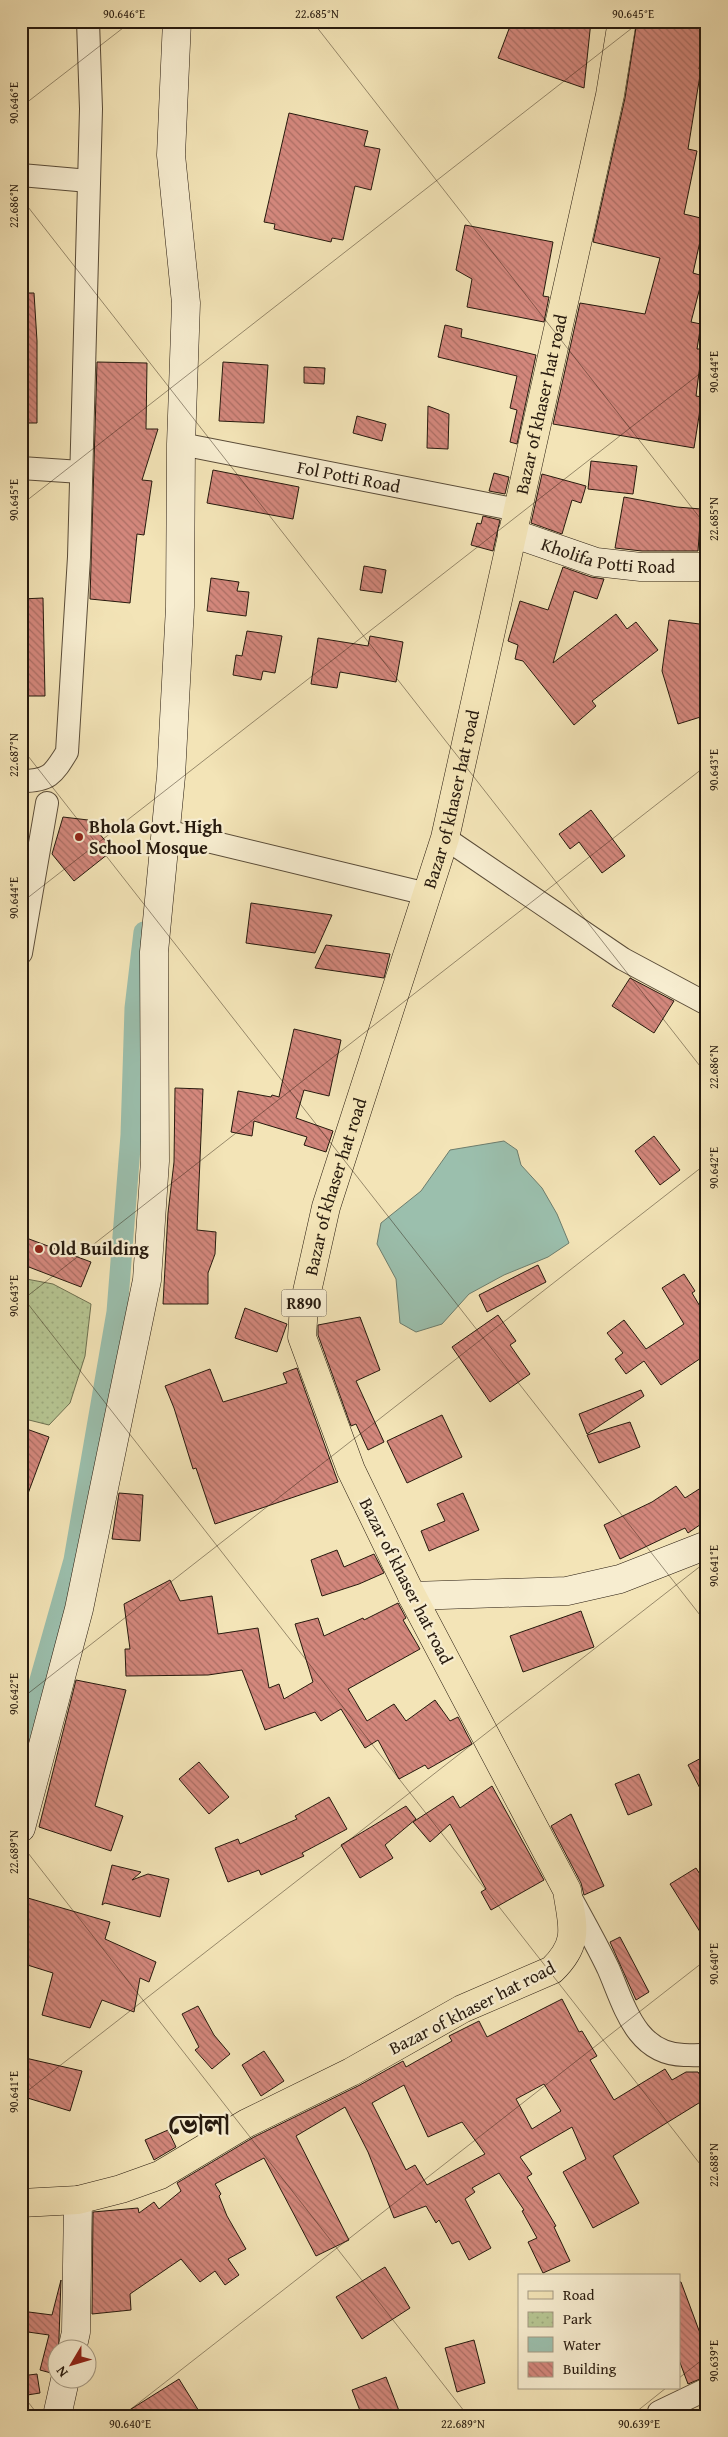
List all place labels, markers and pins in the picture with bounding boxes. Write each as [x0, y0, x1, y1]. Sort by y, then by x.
place label: Bhola Govt. High School Mosque [89, 813, 223, 861]
marker: Bhola Govt. High School Mosque [73, 831, 85, 843]
place label: Old Building [49, 1235, 149, 1262]
marker: Old Building [33, 1243, 45, 1255]

